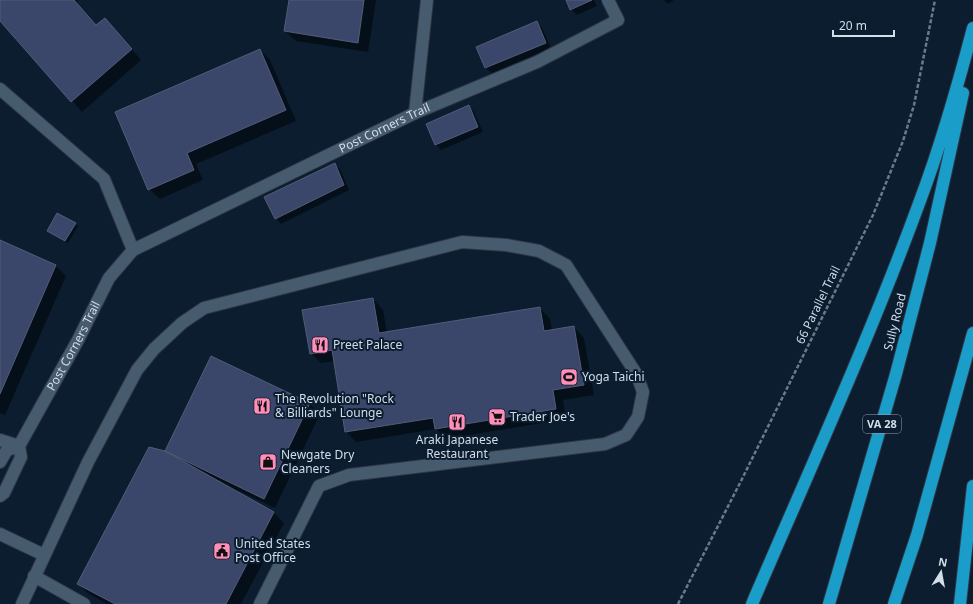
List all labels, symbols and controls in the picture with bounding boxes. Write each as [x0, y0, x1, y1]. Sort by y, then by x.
scale bar [833, 12, 894, 38]
text: 20 m [839, 17, 867, 34]
street label: Post Corners Trail [336, 99, 433, 157]
street label: 66 Parallel Trail [791, 263, 844, 347]
street label: Sully Road [879, 292, 910, 352]
street label: Post Corners Trail [42, 298, 104, 394]
restaurant icon: Preet Palace [310, 335, 330, 355]
place label: Preet Palace [333, 336, 403, 353]
sports icon: Yoga Taichi [559, 367, 579, 387]
place label: Yoga Taichi [582, 368, 645, 385]
place label: The Revolution "Rock & Billiards" Lounge [275, 390, 394, 421]
restaurant icon: The Revolution "Rock & Billiards" Lounge [252, 396, 272, 416]
supermarket icon: Trader Joe's [487, 407, 507, 427]
place label: Trader Joe's [510, 408, 575, 425]
restaurant icon: Araki Japanese Restaurant [447, 412, 467, 432]
road number: VA 28 [863, 415, 901, 433]
place label: Araki Japanese Restaurant [416, 431, 499, 462]
place label: Newgate Dry Cleaners [281, 446, 355, 477]
shop icon: Newgate Dry Cleaners [258, 452, 278, 472]
place label: United States Post Office [235, 535, 311, 566]
public building icon: United States Post Office [212, 541, 232, 561]
north arrow [921, 552, 961, 592]
text: N [937, 553, 949, 570]

